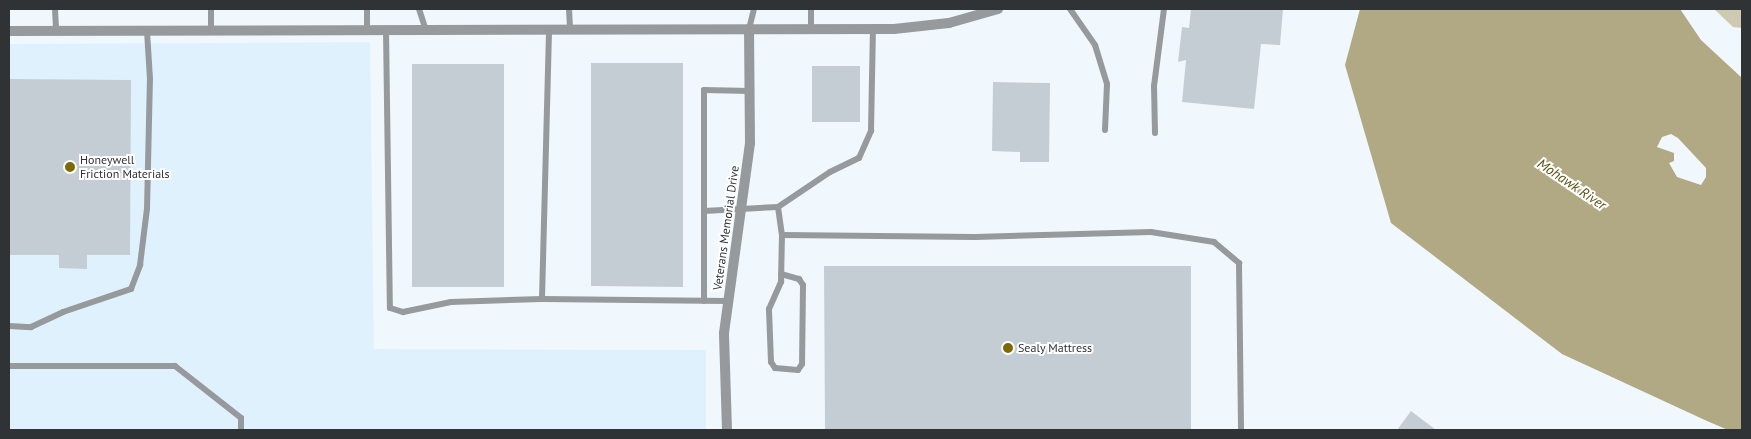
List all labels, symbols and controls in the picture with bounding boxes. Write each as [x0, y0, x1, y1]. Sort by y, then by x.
place label: Honeywell Friction Materials [80, 153, 170, 181]
water label: Mohawk River [1534, 155, 1610, 213]
marker: Honeywell Friction Materials [64, 161, 76, 173]
street label: Veterans Memorial Drive [710, 165, 742, 291]
place label: Sealy Mattress [1018, 341, 1093, 355]
marker: Sealy Mattress [1002, 342, 1014, 354]

